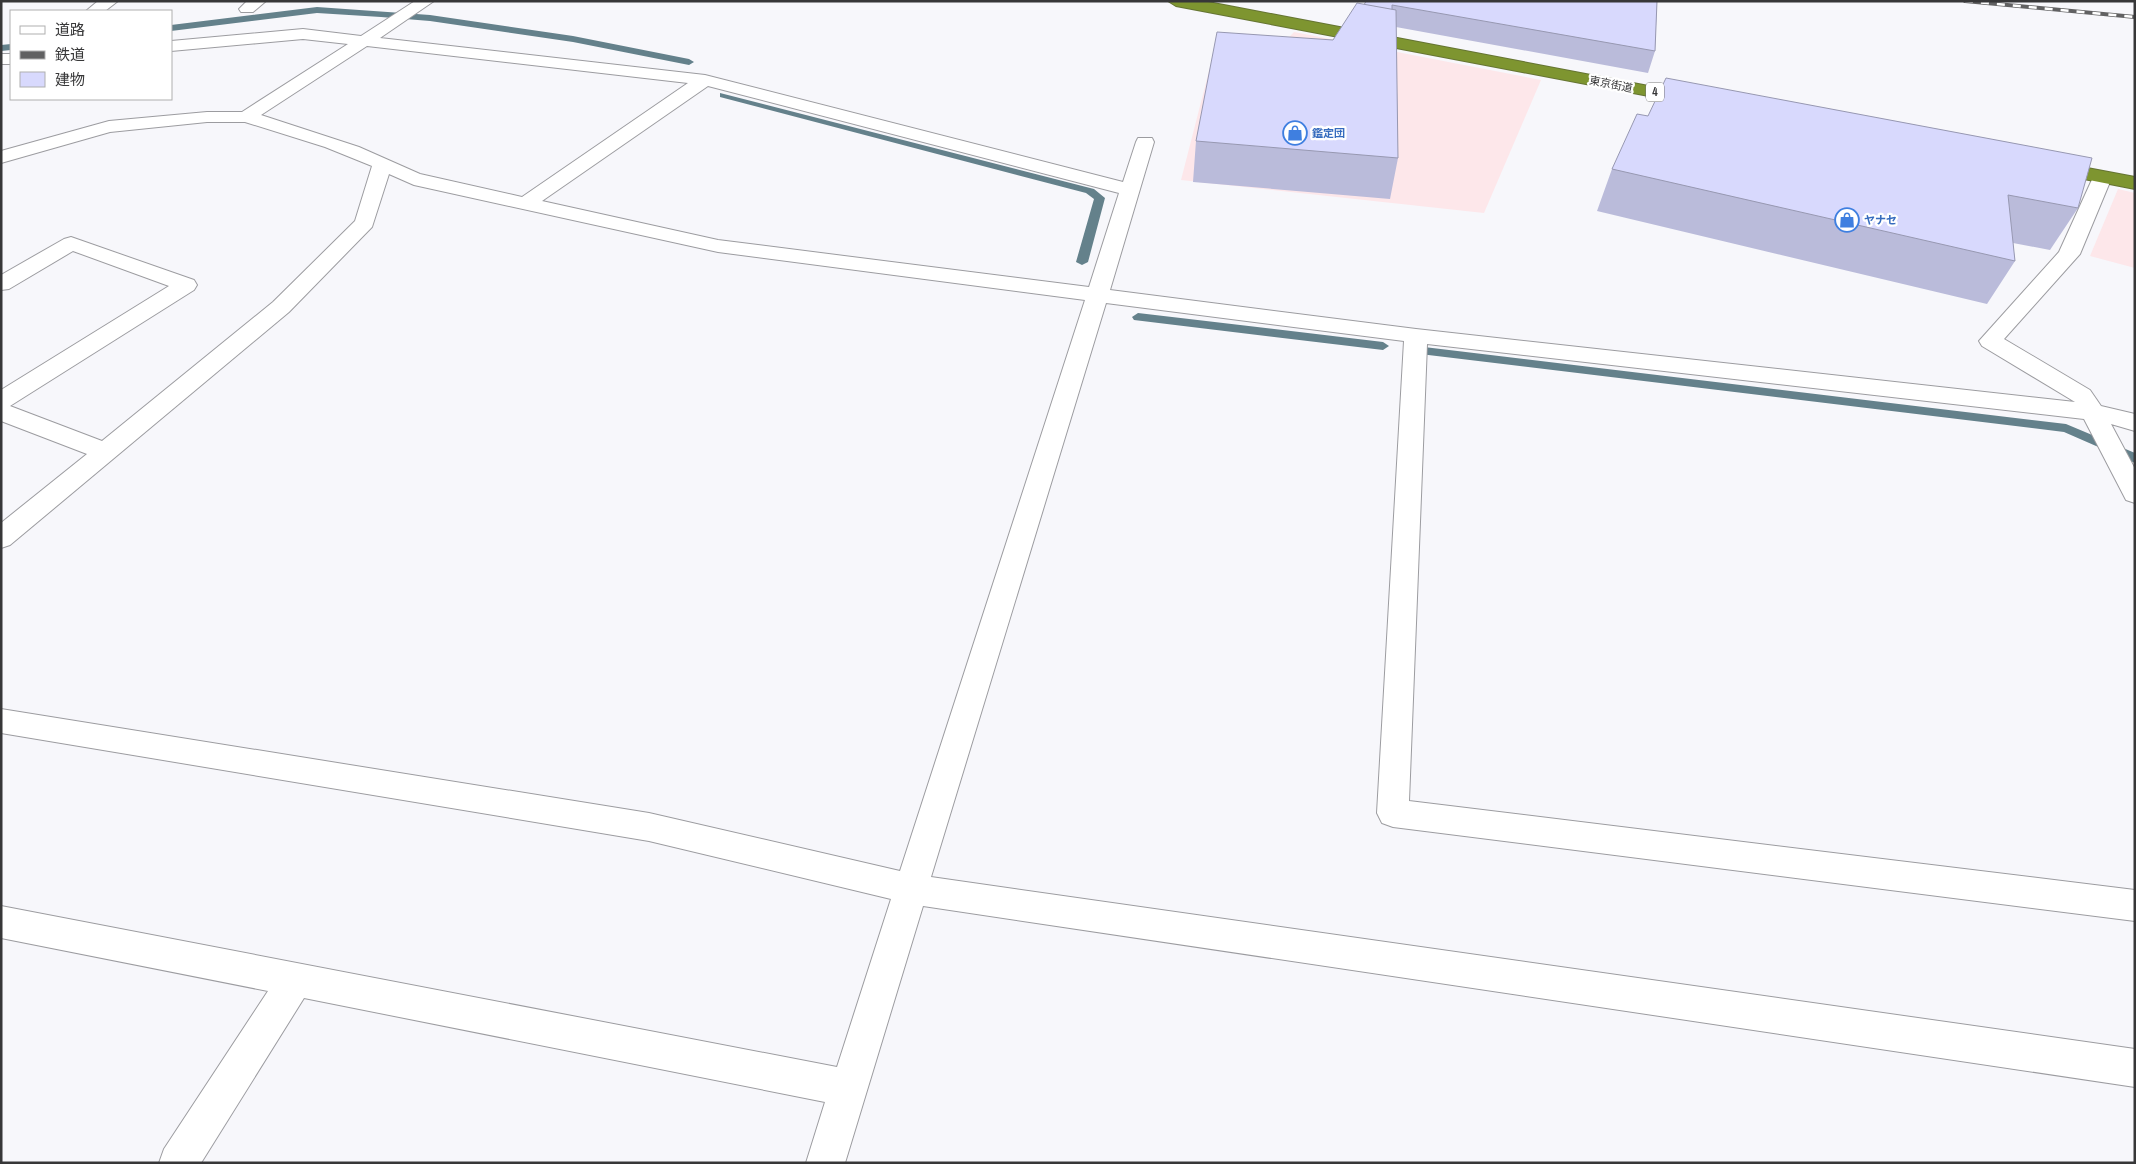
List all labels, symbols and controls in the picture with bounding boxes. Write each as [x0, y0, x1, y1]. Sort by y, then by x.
legend [10, 10, 172, 100]
text: 道路 [55, 19, 85, 40]
text: 鉄道 [55, 44, 85, 65]
text: 建物 [55, 69, 85, 90]
street label: 東京街道 [1588, 73, 1634, 95]
road number: 4 [1646, 82, 1664, 101]
shop icon: 鑑定団 [1282, 120, 1308, 146]
place label: 鑑定団 [1312, 126, 1345, 140]
shop icon: ヤナセ [1834, 207, 1860, 233]
place label: ヤナセ [1864, 213, 1897, 227]

